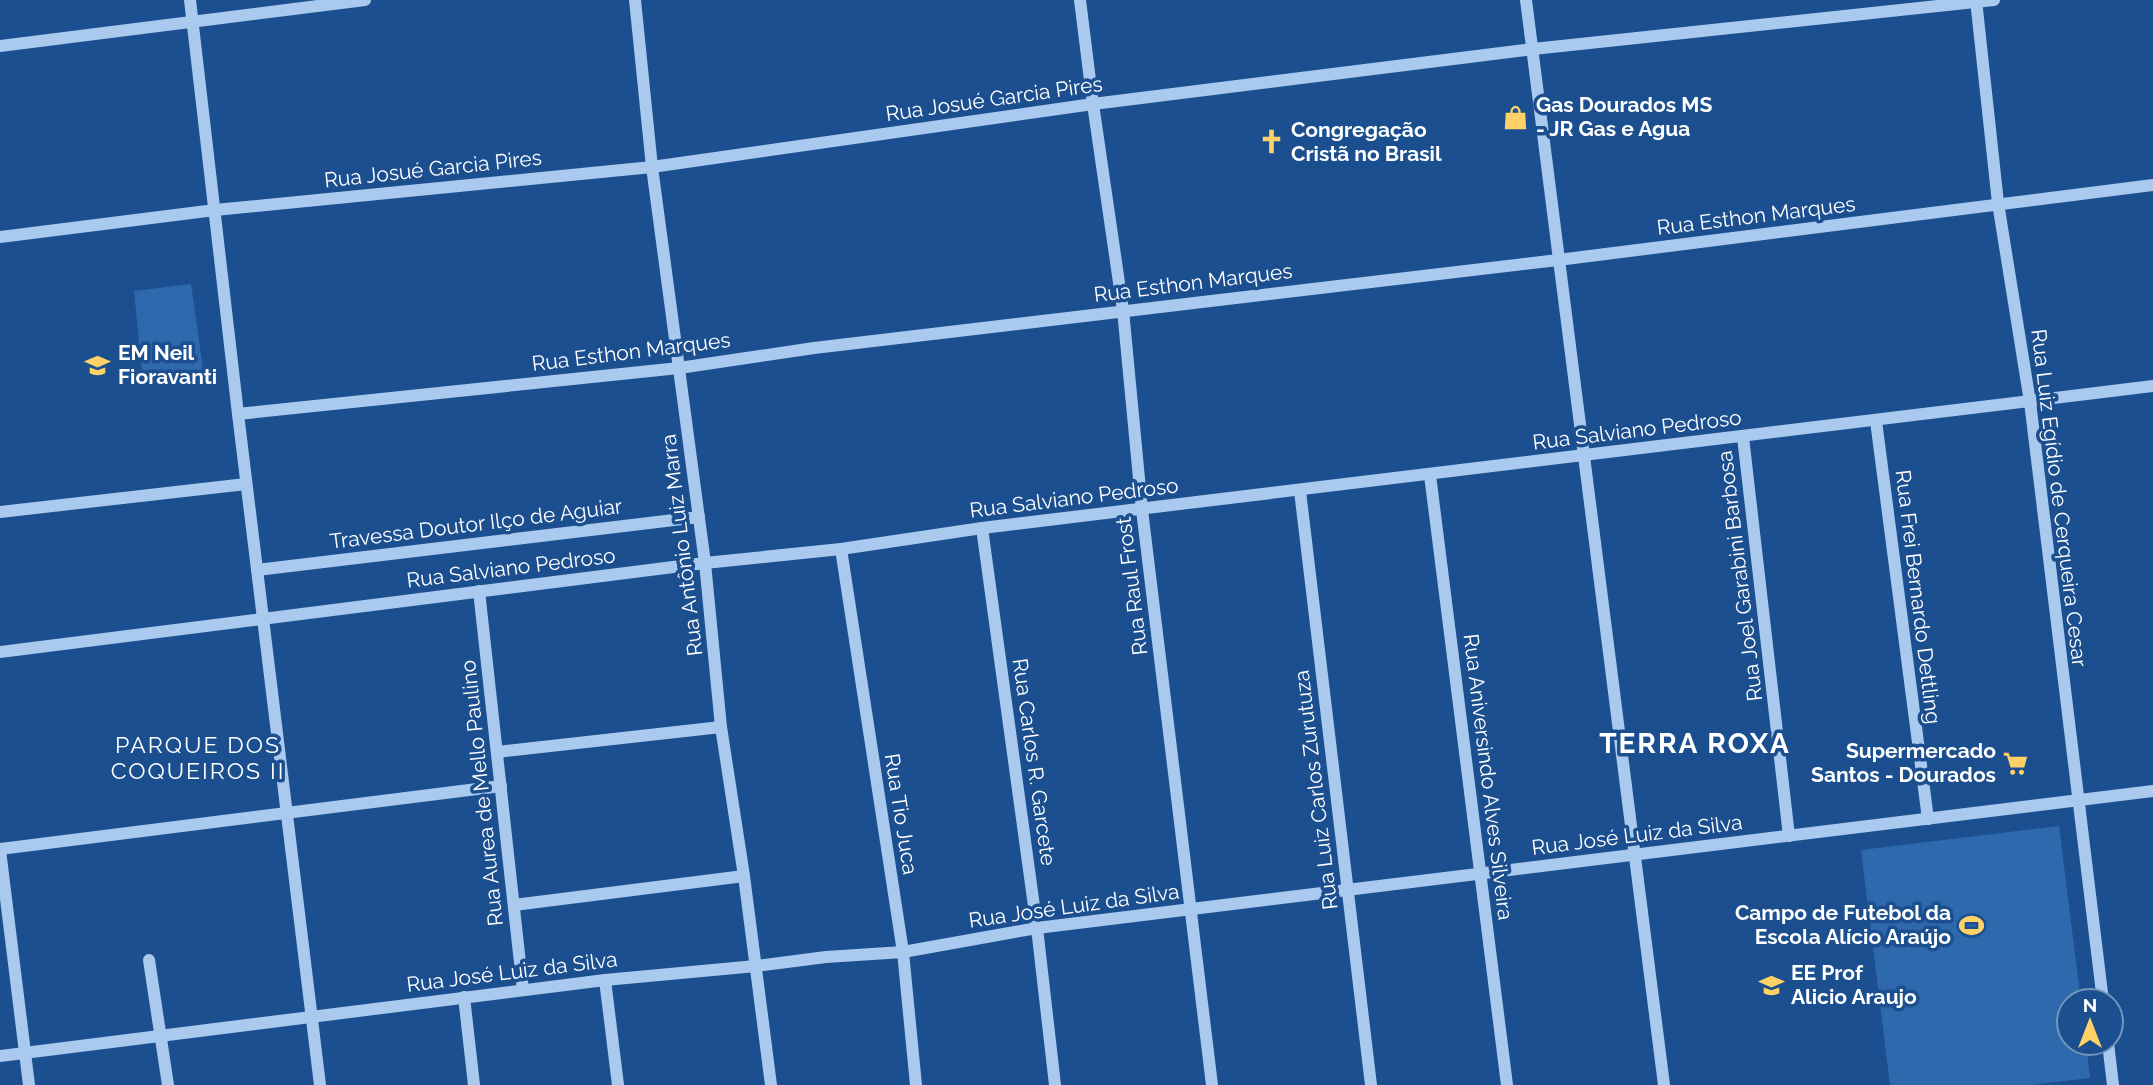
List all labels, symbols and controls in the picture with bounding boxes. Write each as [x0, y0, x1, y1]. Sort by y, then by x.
street label: Rua Josué Garcia Pires [884, 71, 1104, 126]
place label: Gas Dourados MS - JR Gas e Agua [1536, 92, 1712, 141]
shop icon: Gas Dourados MS - JR Gas e Agua [1502, 103, 1530, 131]
place label: Congregação Cristã no Brasil [1291, 117, 1442, 166]
church icon: Congregação Cristã no Brasil [1257, 128, 1285, 156]
street label: Rua Josué Garcia Pires [323, 145, 543, 192]
street label: Rua Esthon Marques [1655, 191, 1857, 240]
street label: Rua Esthon Marques [1092, 258, 1294, 307]
street label: Rua Esthon Marques [530, 327, 732, 376]
street label: Rua Luiz Egídio de Cerqueira Cesar [2026, 328, 2093, 669]
place label: EM Neil Fioravanti [118, 340, 217, 389]
school or university icon: EM Neil Fioravanti [84, 351, 112, 379]
street label: Rua Salviano Pedroso [1531, 404, 1743, 455]
street label: Rua Antônio Luiz Marra [655, 433, 708, 657]
street label: Rua Joel Garabini Barbosa [1712, 449, 1767, 703]
street label: Rua Frei Bernardo Dettling [1890, 468, 1946, 725]
street label: Rua Salviano Pedroso [968, 472, 1180, 523]
street label: Travessa Doutor Ilço de Aguiar [328, 493, 624, 554]
street label: Rua Raul Frost [1111, 516, 1152, 657]
street label: Rua Salviano Pedroso [405, 542, 617, 593]
street label: Rua Aniversindo Alves Silveira [1459, 632, 1518, 922]
street label: Rua Carlos R. Garcete [1008, 657, 1061, 867]
street label: Rua Aurea de Mello Paulino [455, 659, 508, 927]
street label: Rua Luiz Carlos Zurutuza [1288, 669, 1343, 911]
district label: TERRA ROXA [1599, 727, 1791, 760]
district label: PARQUE DOS COQUEIROS II [111, 731, 285, 784]
place label: Supermercado Santos - Dourados [1811, 738, 1996, 787]
supermarket icon: Supermercado Santos - Dourados [2002, 749, 2030, 777]
street label: Rua Tio Juca [880, 752, 923, 876]
street label: Rua José Luiz da Silva [1530, 809, 1744, 860]
street label: Rua José Luiz da Silva [967, 878, 1181, 933]
place label: Campo de Futebol da Escola Alício Araújo [1735, 900, 1951, 949]
sports icon: Campo de Futebol da Escola Alício Araújo [1957, 911, 1985, 939]
street label: Rua José Luiz da Silva [405, 946, 619, 997]
place label: EE Prof Alicio Araujo [1791, 960, 1917, 1009]
school or university icon: EE Prof Alicio Araujo [1757, 971, 1785, 999]
north arrow [2055, 987, 2125, 1057]
text: N [2083, 994, 2097, 1016]

